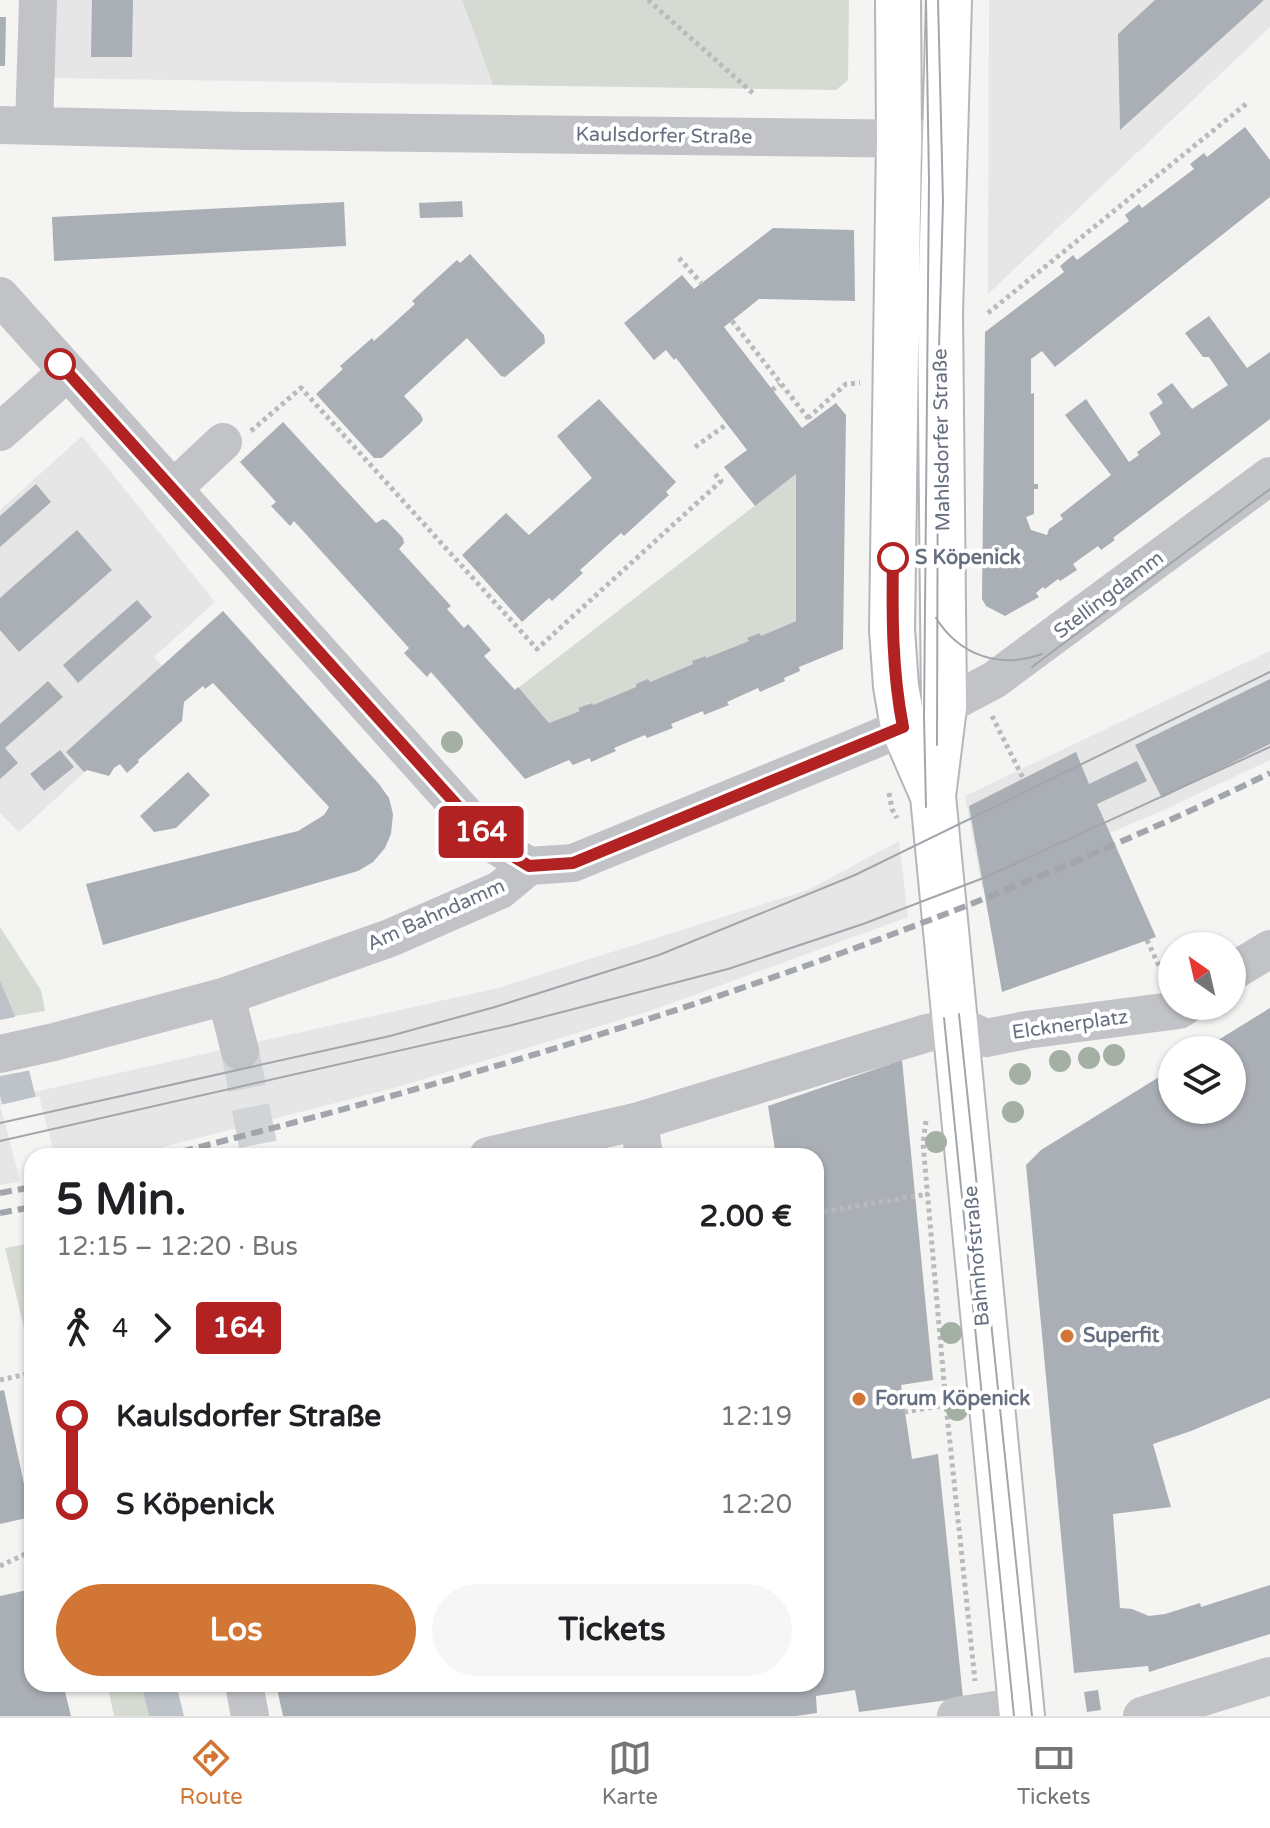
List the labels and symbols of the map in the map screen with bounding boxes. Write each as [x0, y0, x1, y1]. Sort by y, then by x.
street label: Kaulsdorfer Straße [575, 122, 753, 150]
street label: Mahlsdorfer Straße [928, 348, 956, 532]
unlabelled marker [45, 349, 75, 379]
marker: S Köpenick [878, 543, 908, 573]
place label: S Köpenick [915, 546, 1021, 570]
street label: Stellingdamm [1049, 546, 1169, 644]
line badge: 164 [435, 806, 527, 858]
street label: Am Bahndamm [363, 874, 509, 956]
north arrow [1158, 932, 1246, 1020]
street label: Elcknerplatz [1011, 1005, 1129, 1045]
street label: Bahnhofstraße [959, 1185, 995, 1327]
place label: Superfit [1083, 1324, 1160, 1348]
marker: Superfit [1058, 1327, 1076, 1345]
place label: Forum Köpenick [875, 1387, 1030, 1411]
marker: Forum Köpenick [850, 1390, 868, 1408]

